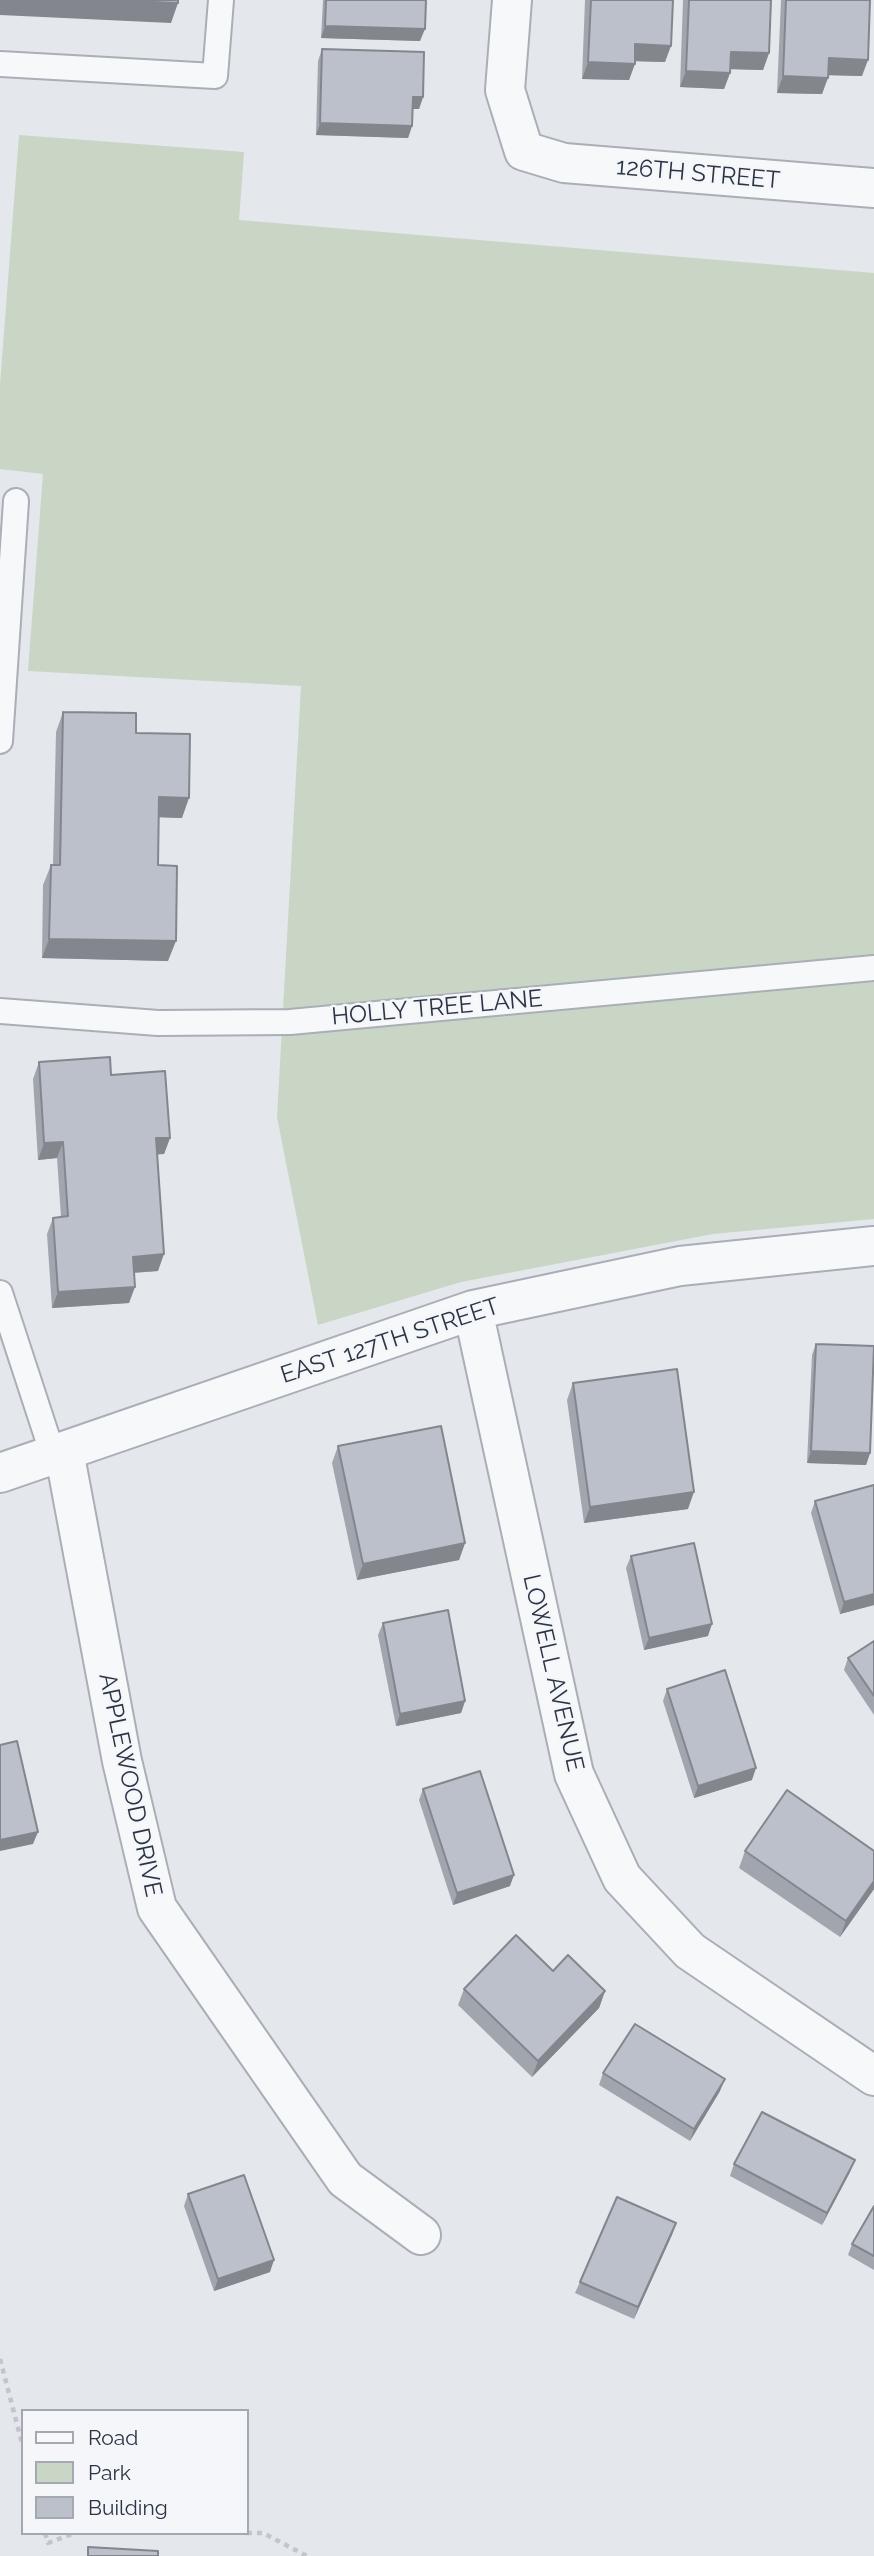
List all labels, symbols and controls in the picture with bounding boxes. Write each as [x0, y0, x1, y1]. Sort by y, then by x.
street label: 126TH STREET [615, 152, 781, 196]
street label: HOLLY TREE LANE [330, 984, 544, 1032]
street label: EAST 127TH STREET [277, 1292, 503, 1390]
street label: LOWELL AVENUE [516, 1572, 590, 1774]
street label: APPLEWOOD DRIVE [92, 1670, 168, 1900]
legend [21, 2409, 248, 2535]
text: Road [88, 2425, 138, 2450]
text: Park [88, 2460, 131, 2485]
text: Building [88, 2495, 168, 2520]

